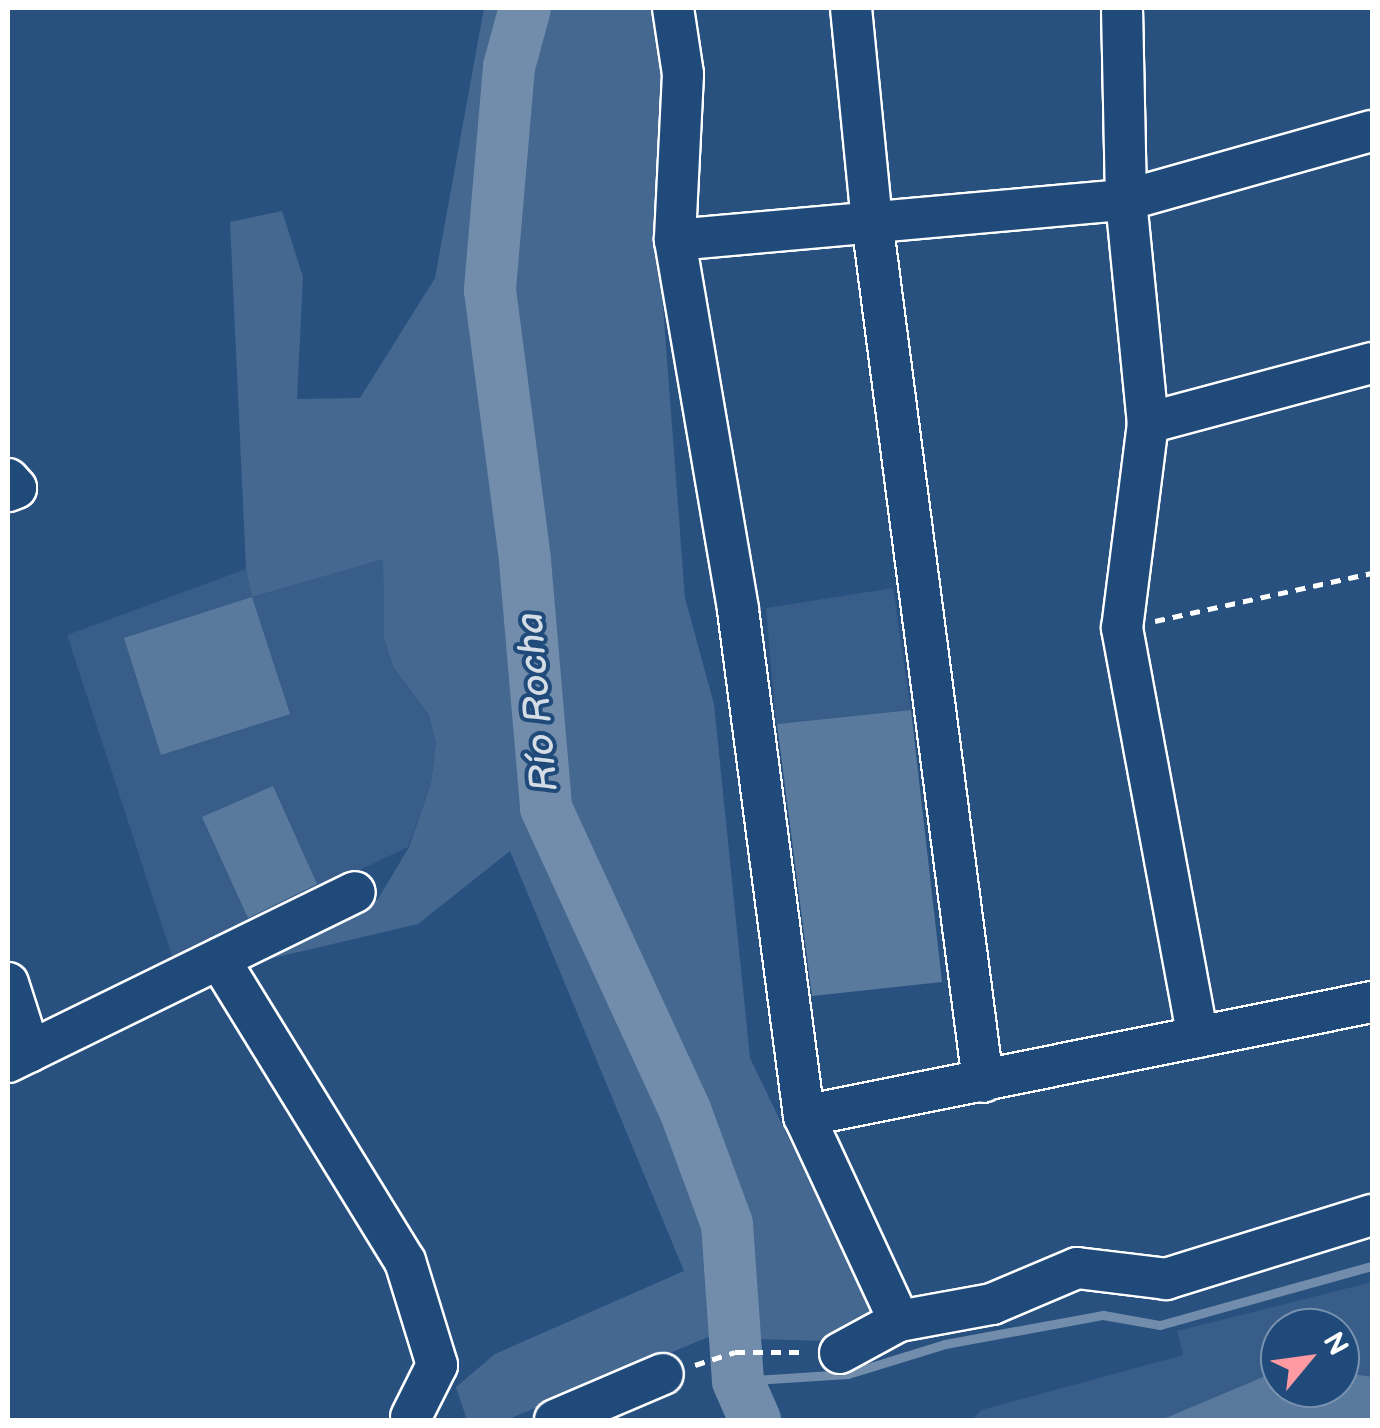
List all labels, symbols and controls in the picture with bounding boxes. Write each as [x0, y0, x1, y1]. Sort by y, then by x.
water label: Río Rocha [507, 610, 569, 794]
north arrow [1260, 1308, 1360, 1408]
text: N [1315, 1327, 1354, 1361]

